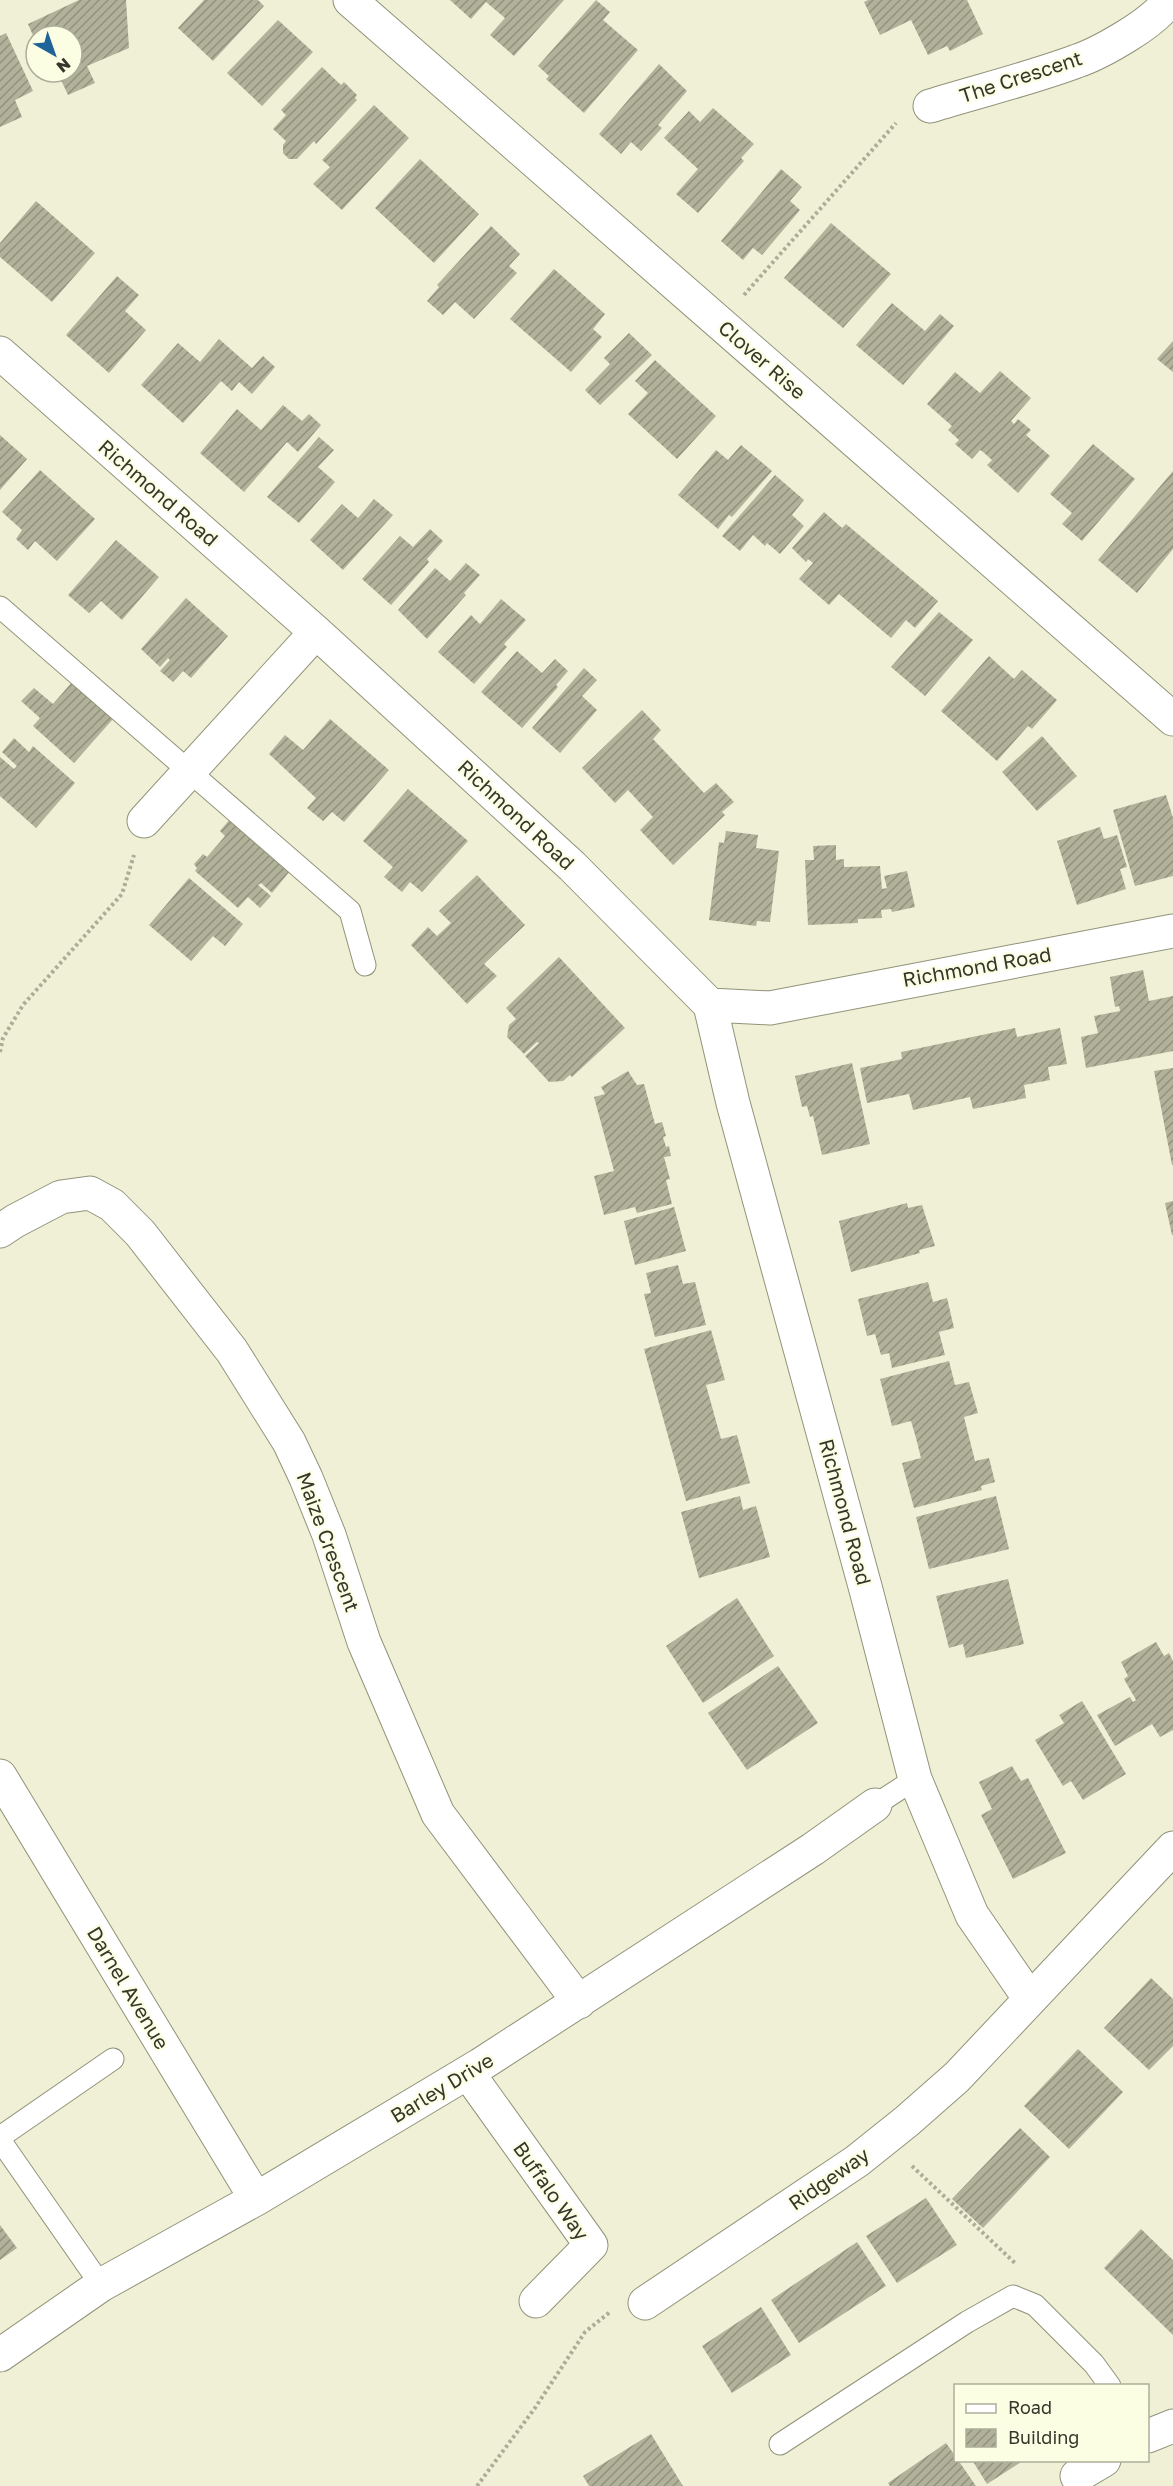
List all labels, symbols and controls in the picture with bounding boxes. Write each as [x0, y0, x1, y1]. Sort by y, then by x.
north arrow [24, 24, 84, 84]
street label: The Crescent [956, 45, 1085, 107]
text: N [53, 54, 75, 77]
street label: Clover Rise [714, 315, 811, 404]
street label: Richmond Road [94, 434, 223, 551]
street label: Richmond Road [453, 754, 580, 874]
street label: Richmond Road [901, 941, 1053, 991]
street label: Richmond Road [815, 1436, 877, 1588]
street label: Maize Crescent [293, 1469, 365, 1615]
street label: Darnel Avenue [83, 1922, 175, 2053]
street label: Barley Drive [386, 2047, 497, 2127]
street label: Buffalo Way [509, 2136, 595, 2244]
street label: Ridgeway [784, 2142, 873, 2215]
legend [954, 2384, 1149, 2462]
text: Road [1008, 2396, 1052, 2418]
text: Building [1008, 2426, 1079, 2448]

